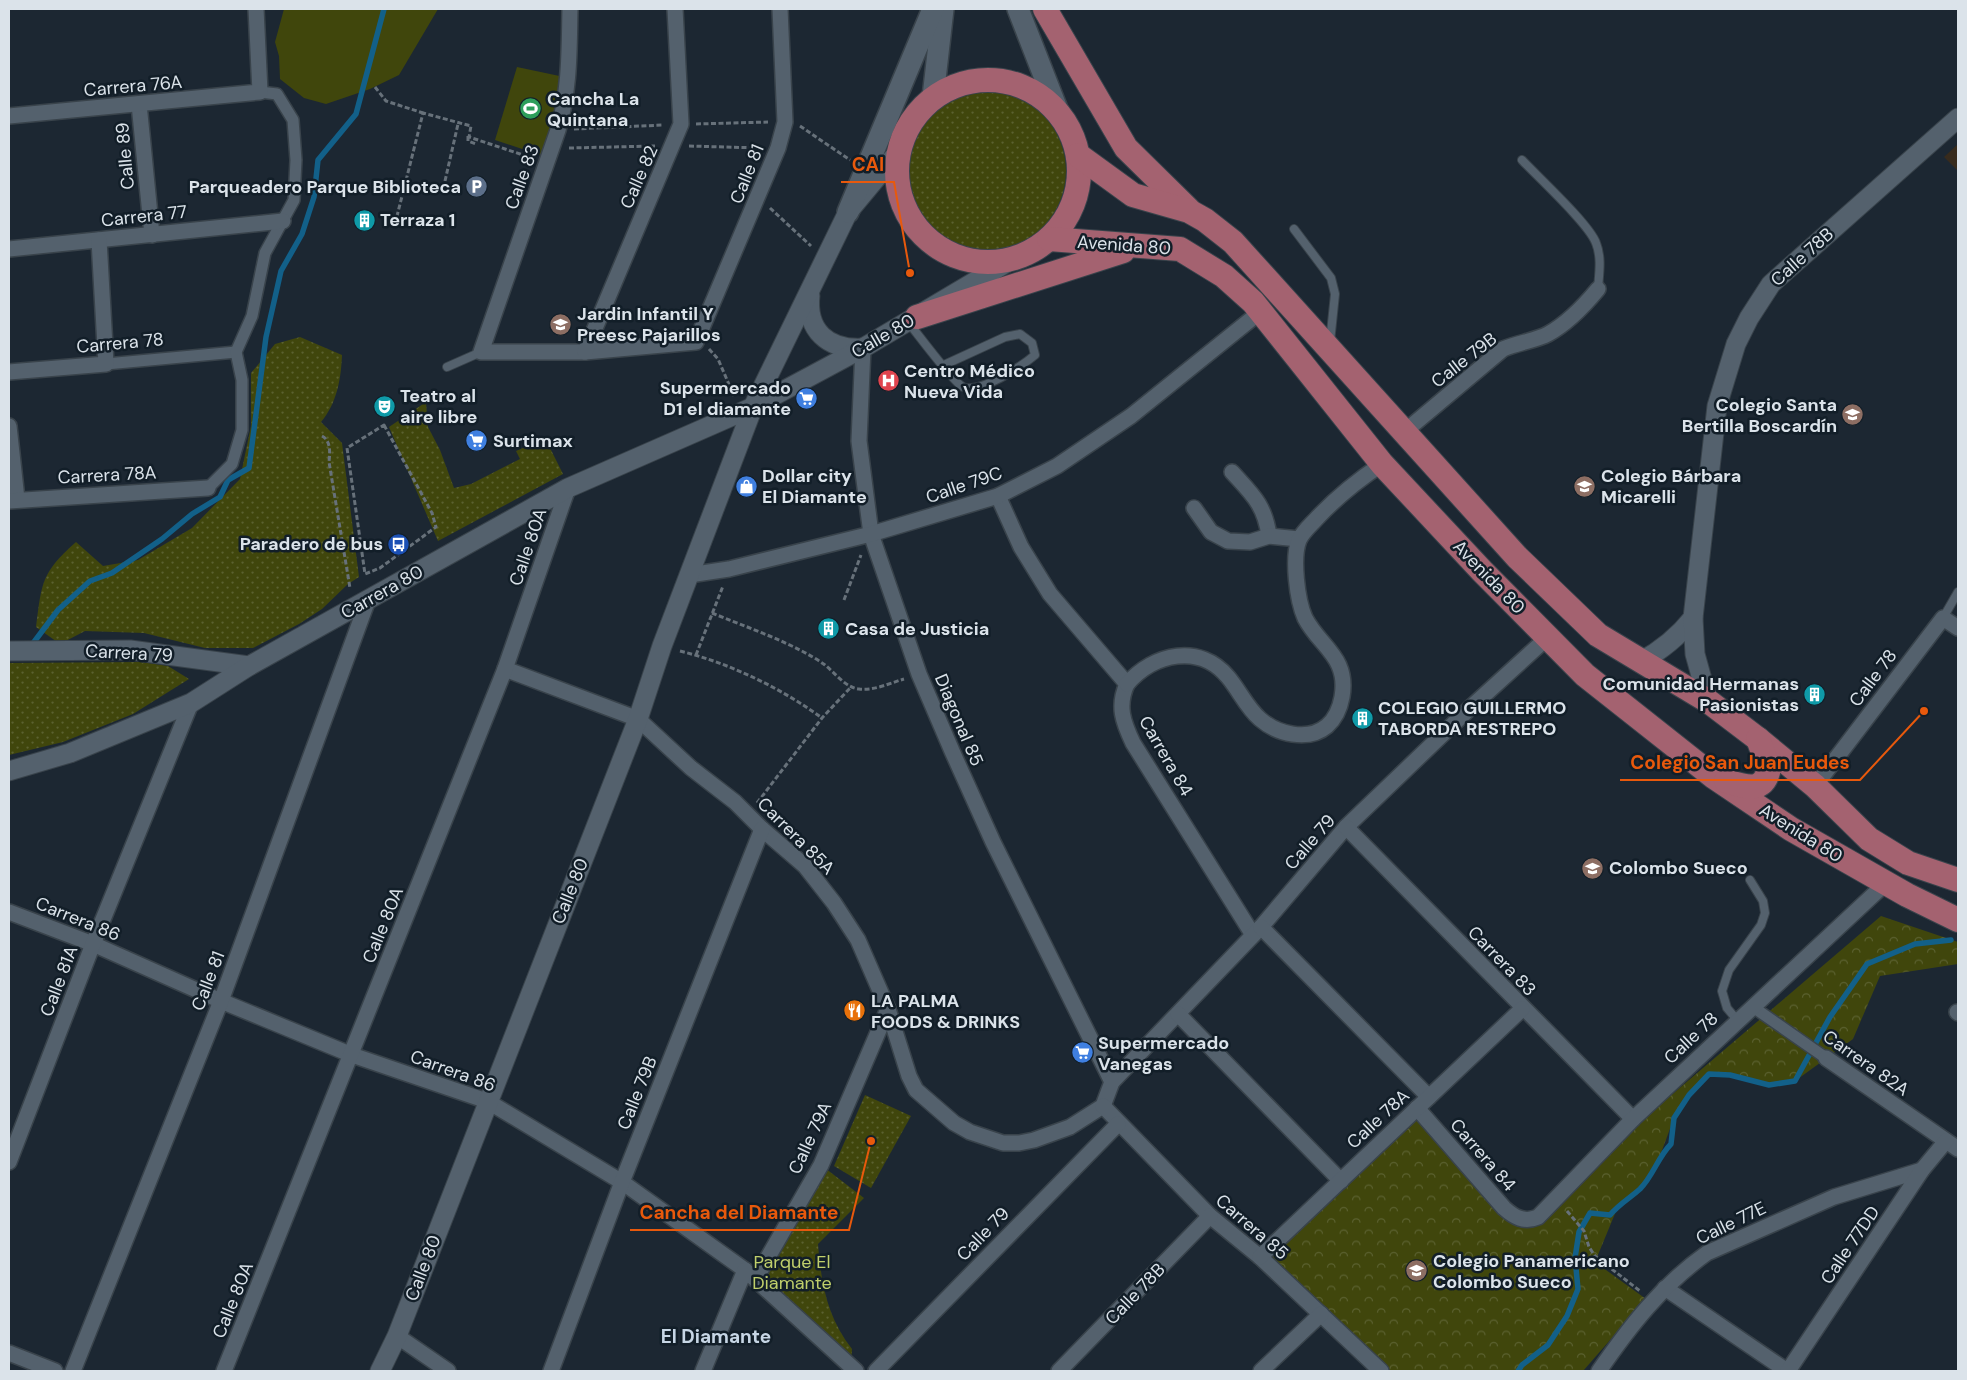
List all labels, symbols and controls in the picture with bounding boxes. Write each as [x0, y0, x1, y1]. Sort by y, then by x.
street label: Carrera 76A [83, 70, 183, 102]
place label: Cancha La Quintana [547, 87, 639, 132]
sports icon: Cancha La Quintana [519, 97, 543, 121]
street label: Calle 89 [110, 121, 140, 191]
street label: Calle 83 [499, 141, 545, 213]
street label: Calle 81 [724, 141, 770, 207]
street label: Calle 82 [614, 142, 664, 212]
callout: CAI [841, 148, 894, 182]
text: CAI [852, 152, 884, 177]
place label: Parqueadero Parque Biblioteca [189, 175, 461, 199]
parking icon: Parqueadero Parque Biblioteca [465, 175, 489, 199]
street label: Carrera 77 [100, 200, 188, 232]
building icon: Terraza 1 [352, 208, 376, 232]
place label: Terraza 1 [380, 208, 455, 232]
street label: Calle 78B [1765, 222, 1839, 292]
street label: Avenida 80 [1076, 230, 1172, 260]
place label: Jardin Infantil Y Preesc Pajarillos [577, 302, 721, 347]
street label: Calle 80 [847, 308, 919, 364]
school or university icon: Jardin Infantil Y Preesc Pajarillos [549, 312, 573, 336]
street label: Carrera 78 [75, 327, 165, 359]
street label: Calle 79B [1426, 327, 1502, 393]
place label: Centro Médico Nueva Vida [904, 359, 1035, 404]
hospital icon: Centro Médico Nueva Vida [876, 369, 900, 393]
place label: Supermercado D1 el diamante [660, 376, 791, 421]
place label: Teatro al aire libre [400, 384, 478, 429]
supermarket icon: Supermercado D1 el diamante [795, 386, 819, 410]
place label: Colegio Santa Bertilla Boscardín [1682, 393, 1837, 438]
theatre icon: Teatro al aire libre [372, 394, 396, 418]
school or university icon: Colegio Santa Bertilla Boscardín [1841, 403, 1865, 427]
supermarket icon: Surtimax [465, 429, 489, 453]
place label: Surtimax [493, 429, 573, 453]
street label: Carrera 78A [57, 460, 157, 490]
street label: Calle 79C [923, 461, 1005, 509]
place label: Dollar city El Diamante [762, 464, 867, 509]
place label: Colegio Bárbara Micarelli [1601, 464, 1741, 509]
shop icon: Dollar city El Diamante [734, 474, 758, 498]
school or university icon: Colegio Bárbara Micarelli [1573, 474, 1597, 498]
street label: Calle 80A [504, 505, 552, 589]
place label: Paradero de bus [240, 532, 383, 556]
bus stop icon: Paradero de bus [387, 532, 411, 556]
street label: Avenida 80 [1448, 535, 1530, 619]
street label: Carrera 80 [337, 560, 427, 624]
building icon: Casa de Justicia [817, 617, 841, 641]
place label: Casa de Justicia [845, 617, 989, 641]
street label: Carrera 79 [85, 639, 173, 667]
street label: Calle 78 [1844, 644, 1902, 712]
street label: Diagonal 85 [929, 670, 989, 770]
place label: Comunidad Hermanas Pasionistas [1603, 672, 1799, 717]
building icon: Comunidad Hermanas Pasionistas [1803, 682, 1827, 706]
place label: COLEGIO GUILLERMO TABORDA RESTREPO [1378, 696, 1566, 741]
building icon: COLEGIO GUILLERMO TABORDA RESTREPO [1350, 706, 1374, 730]
street label: Carrera 84 [1133, 711, 1199, 801]
callout: Colegio San Juan Eudes [1620, 746, 1860, 780]
text: Colegio San Juan Eudes [1630, 750, 1850, 775]
street label: Carrera 85A [752, 792, 840, 880]
street label: Avenida 80 [1755, 798, 1847, 868]
street label: Calle 79 [1279, 809, 1341, 875]
street label: Calle 80 [546, 855, 594, 927]
school or university icon: Colombo Sueco [1581, 856, 1605, 880]
place label: Colombo Sueco [1609, 856, 1748, 880]
street label: Calle 80A [357, 883, 409, 967]
street label: Carrera 86 [32, 891, 124, 947]
street label: Carrera 83 [1463, 921, 1541, 1001]
street label: Calle 81A [35, 942, 83, 1020]
street label: Calle 81 [186, 948, 230, 1014]
place label: LA PALMA FOODS & DRINKS [871, 989, 1020, 1034]
restaurant icon: LA PALMA FOODS & DRINKS [843, 999, 867, 1023]
street label: Calle 78 [1659, 1007, 1723, 1069]
street label: Carrera 82A [1818, 1024, 1914, 1102]
place label: Supermercado Vanegas [1098, 1031, 1229, 1076]
supermarket icon: Supermercado Vanegas [1070, 1041, 1094, 1065]
street label: Carrera 86 [407, 1044, 499, 1098]
street label: Calle 79B [611, 1053, 663, 1133]
street label: Calle 78A [1342, 1084, 1415, 1154]
street label: Calle 79A [783, 1098, 837, 1178]
street label: Carrera 84 [1445, 1114, 1521, 1197]
street label: Carrera 85 [1211, 1189, 1293, 1265]
callout: Cancha del Diamante [630, 1196, 849, 1230]
street label: Calle 77E [1692, 1196, 1770, 1250]
text: Cancha del Diamante [639, 1200, 839, 1225]
street label: Calle 77DD [1815, 1201, 1885, 1289]
street label: Calle 79 [951, 1202, 1015, 1266]
street label: Calle 80 [399, 1231, 447, 1305]
place label: Colegio Panamericano Colombo Sueco [1433, 1249, 1630, 1294]
park label: Parque El Diamante [752, 1250, 832, 1295]
street label: Calle 80A [207, 1258, 259, 1342]
street label: Calle 78B [1100, 1258, 1170, 1330]
school or university icon: Colegio Panamericano Colombo Sueco [1405, 1259, 1429, 1283]
district label: El Diamante [661, 1324, 771, 1349]

